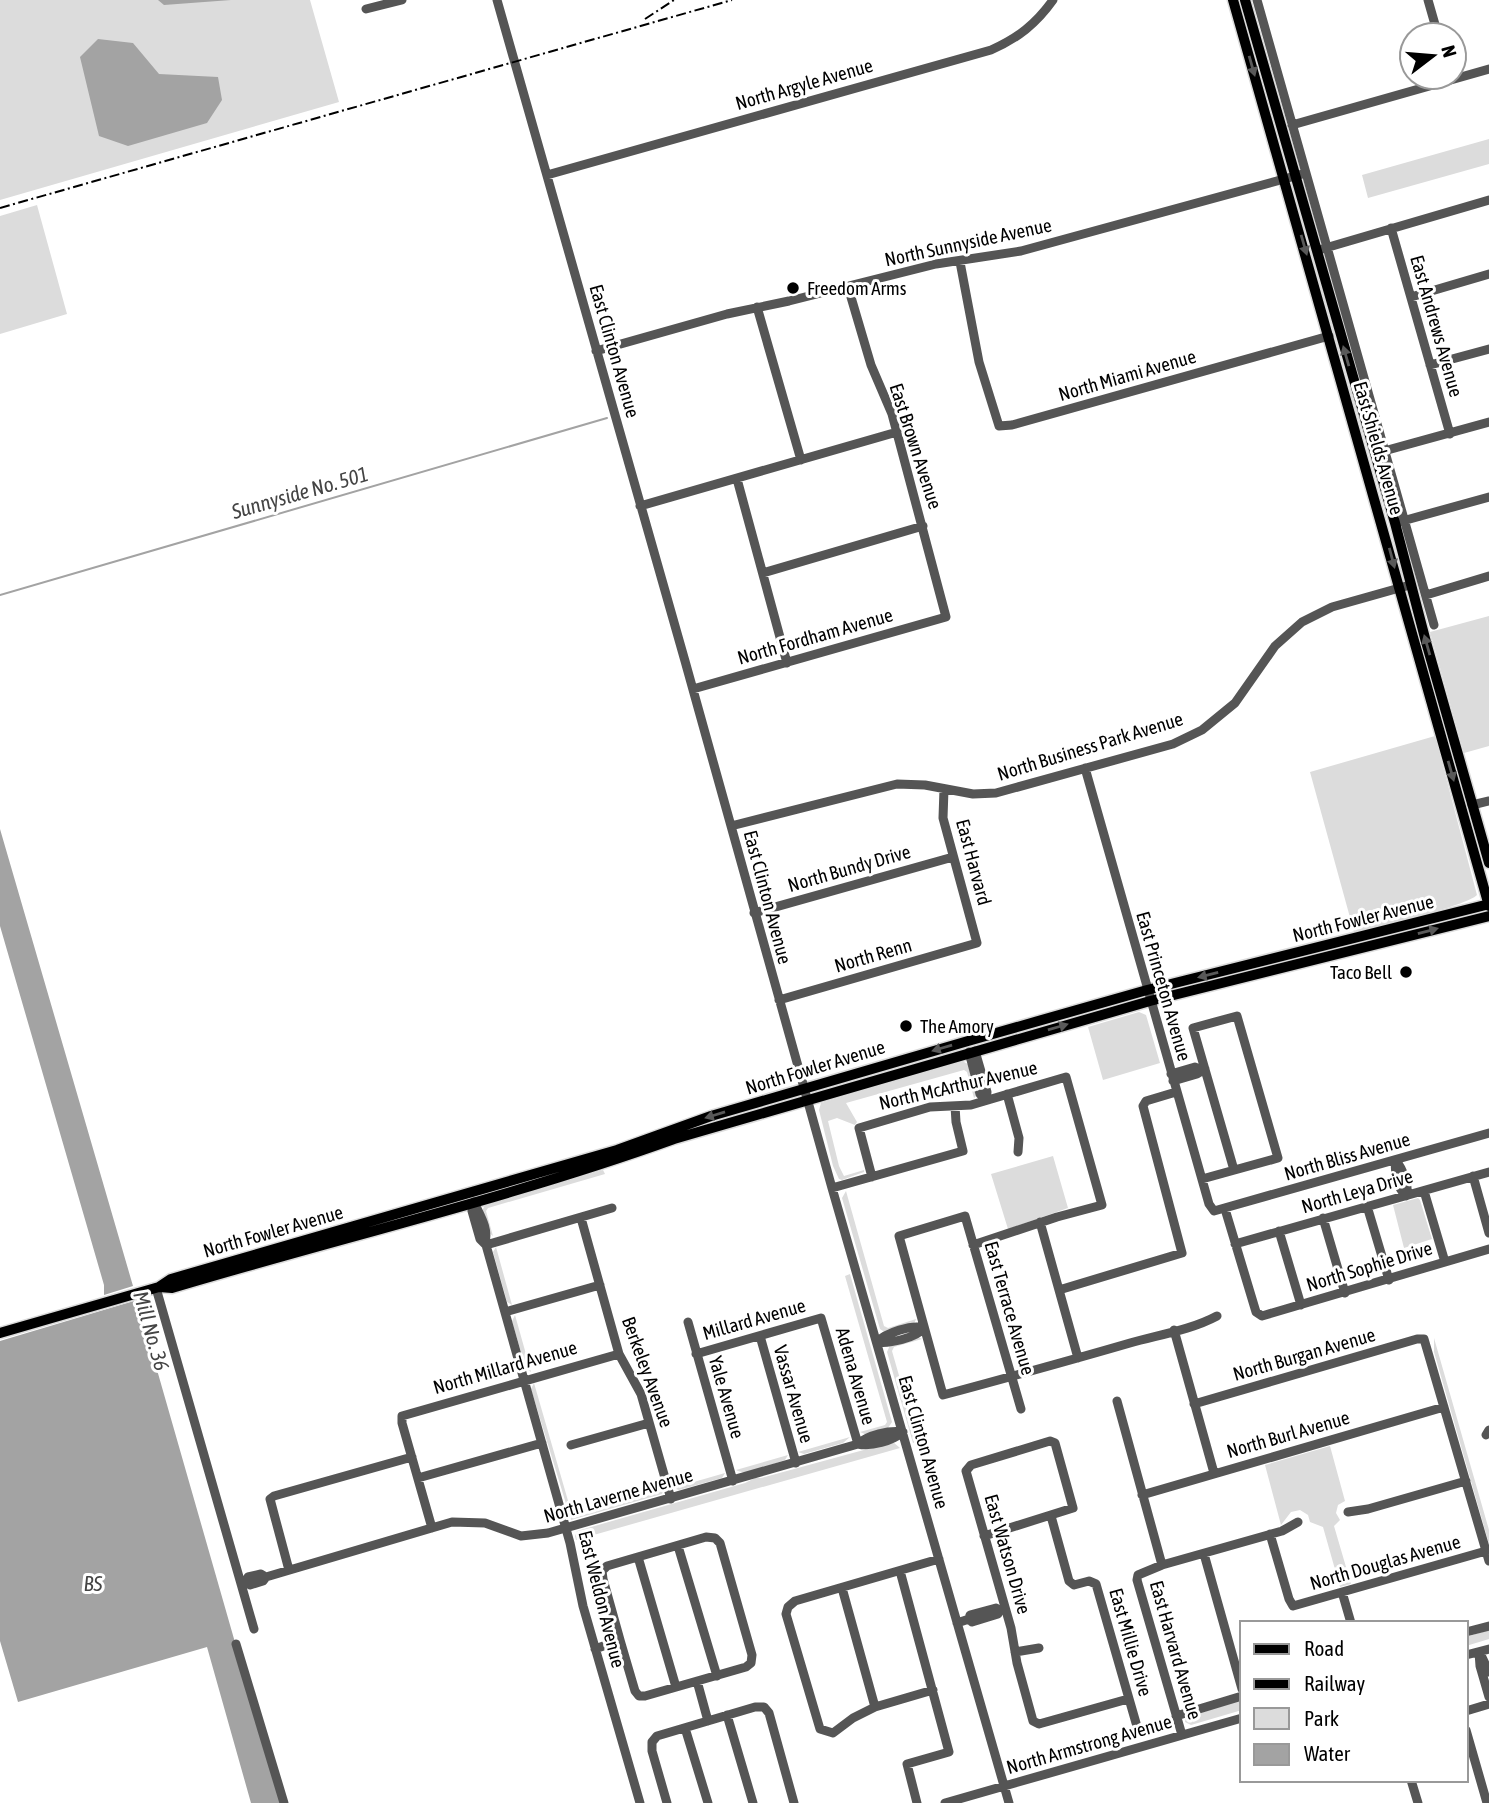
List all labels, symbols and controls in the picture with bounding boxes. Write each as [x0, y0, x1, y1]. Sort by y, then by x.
north arrow [1398, 21, 1468, 91]
text: N [1437, 43, 1461, 60]
street label: North Argyle Avenue [733, 54, 875, 114]
one-way arrow [1247, 55, 1258, 77]
street label: North Sunnyside Avenue [882, 214, 1054, 270]
one-way arrow [1299, 235, 1309, 256]
street label: East Andrews Avenue [1406, 253, 1468, 399]
place label: Freedom Arms [807, 277, 907, 299]
marker: Freedom Arms [785, 280, 801, 296]
street label: East Clinton Avenue [585, 282, 645, 420]
street label: North Miami Avenue [1056, 345, 1198, 405]
one-way arrow [1341, 345, 1351, 366]
street label: East Shields Avenue [1349, 379, 1409, 517]
street label: East Brown Avenue [885, 380, 947, 512]
water label: Sunnyside No. 501 [228, 461, 371, 523]
one-way arrow [1387, 548, 1398, 570]
street label: North Fordham Avenue [735, 603, 895, 669]
one-way arrow [1421, 634, 1432, 656]
street label: North Business Park Avenue [995, 707, 1185, 785]
one-way arrow [1446, 760, 1457, 782]
street label: East Harvard [952, 817, 996, 907]
street label: East Clinton Avenue [740, 828, 796, 966]
street label: North Bundy Drive [785, 840, 913, 896]
street label: North Fowler Avenue [1290, 890, 1436, 946]
street label: East Princeton Avenue [1132, 909, 1196, 1063]
one-way arrow [1417, 925, 1439, 936]
street label: North Renn [832, 933, 914, 977]
place label: Taco Bell [1330, 961, 1392, 983]
marker: Taco Bell [1398, 964, 1414, 980]
one-way arrow [1197, 970, 1219, 981]
place label: The Amory [920, 1015, 994, 1037]
marker: The Amory [898, 1018, 914, 1034]
one-way arrow [1048, 1021, 1069, 1031]
street label: North Fowler Avenue [743, 1035, 887, 1099]
one-way arrow [931, 1043, 953, 1054]
street label: North McArthur Avenue [877, 1056, 1039, 1114]
one-way arrow [705, 1111, 726, 1121]
street label: North Bliss Avenue [1282, 1128, 1412, 1184]
street label: North Leya Drive [1299, 1165, 1415, 1217]
street label: North Fowler Avenue [201, 1201, 345, 1261]
street label: North Sophie Drive [1303, 1236, 1435, 1296]
street label: East Terrace Avenue [980, 1239, 1040, 1377]
water label: Mill No. 36 [129, 1288, 175, 1373]
street label: Millard Avenue [700, 1294, 808, 1344]
street label: Berkeley Avenue [618, 1314, 678, 1430]
street label: North Burgan Avenue [1230, 1323, 1378, 1385]
street label: Adena Avenue [832, 1325, 880, 1427]
street label: North Millard Avenue [431, 1336, 579, 1398]
street label: Vassar Avenue [770, 1343, 818, 1445]
street label: Yale Avenue [705, 1353, 749, 1441]
street label: East Clinton Avenue [894, 1373, 954, 1511]
street label: North Burl Avenue [1224, 1406, 1352, 1462]
street label: North Laverne Avenue [541, 1463, 695, 1527]
street label: East Watson Drive [980, 1492, 1036, 1616]
street label: East Weldon Avenue [574, 1528, 630, 1670]
street label: North Douglas Avenue [1307, 1530, 1463, 1594]
water label: BS [84, 1571, 103, 1595]
street label: East Harvard Avenue [1146, 1578, 1206, 1722]
street label: East Millie Drive [1105, 1585, 1157, 1699]
legend [1240, 1621, 1468, 1782]
text: Road [1304, 1636, 1344, 1660]
text: Railway [1304, 1671, 1366, 1695]
text: Park [1304, 1706, 1339, 1730]
street label: North Armstrong Avenue [1004, 1710, 1174, 1778]
text: Water [1304, 1741, 1351, 1765]

